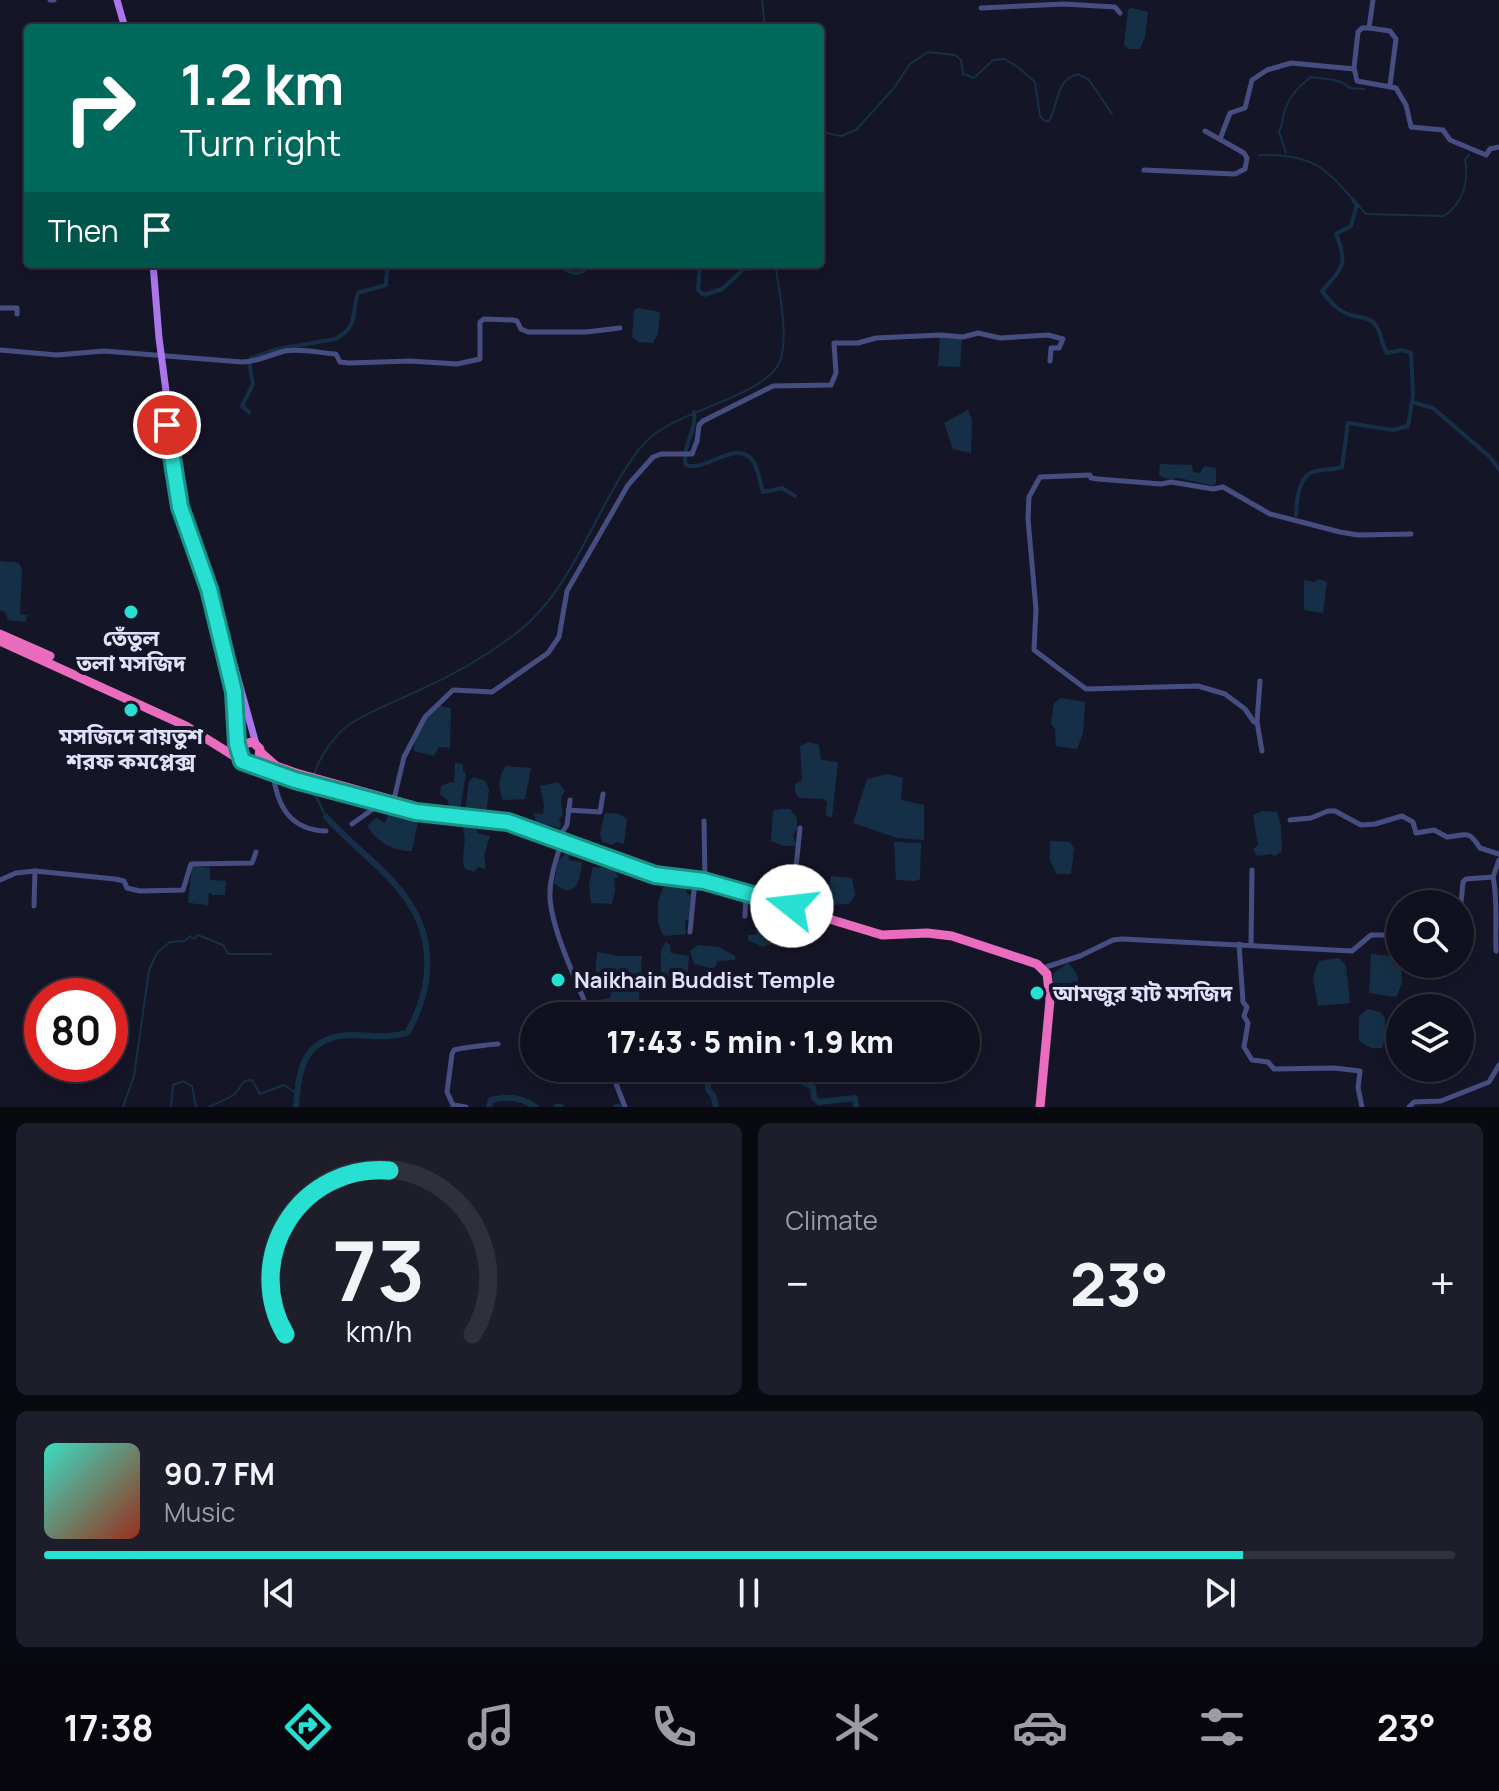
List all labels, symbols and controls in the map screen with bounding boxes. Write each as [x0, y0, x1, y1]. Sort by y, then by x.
text: 1.2 km [180, 45, 344, 122]
icon: right [48, 56, 152, 160]
text: Turn right [180, 118, 341, 167]
icon: arrive [135, 208, 179, 252]
text: Then [48, 210, 119, 251]
pin [133, 391, 201, 459]
icon: arrive [145, 403, 189, 447]
marker: তেঁতুল তলা মসজিদ [122, 603, 140, 621]
place label: তেঁতুল তলা মসজিদ [75, 623, 186, 678]
marker: মসজিদে বায়তুশ শরফ কমপ্লেক্স [122, 701, 140, 719]
place label: মসজিদে বায়তুশ শরফ কমপ্লেক্স [58, 721, 203, 776]
position arrow [750, 864, 834, 948]
map controls [1386, 890, 1474, 1082]
button: search [1386, 890, 1474, 978]
place label: Naikhain Buddist Temple [574, 965, 835, 995]
marker: Naikhain Buddist Temple [549, 971, 567, 989]
speed limit sign: 80 [24, 978, 128, 1082]
place label: আমজুর হাট মসজিদ [1052, 978, 1233, 1008]
marker: আমজুর হাট মসজিদ [1028, 984, 1046, 1002]
button: layers [1386, 994, 1474, 1082]
text: 17:43 · 5 min · 1.9 km [606, 1021, 894, 1062]
text: Climate [786, 1202, 878, 1238]
text: 73 [332, 1212, 425, 1326]
text: 23° [1070, 1242, 1169, 1324]
text: − [786, 1253, 809, 1313]
text: + [1430, 1253, 1455, 1313]
text: km/h [346, 1312, 412, 1351]
text: 90.7 FM [164, 1453, 275, 1494]
text: Music [164, 1494, 235, 1530]
icon: previous [257, 1571, 301, 1615]
icon: pause [727, 1571, 771, 1615]
icon: next [1198, 1571, 1242, 1615]
icon: directions [280, 1699, 336, 1755]
icon: music [463, 1699, 519, 1755]
icon: phone [646, 1699, 702, 1755]
icon: climate [829, 1699, 885, 1755]
icon: car [1012, 1699, 1068, 1755]
icon: filters [1194, 1699, 1250, 1755]
text: 17:38 [63, 1703, 154, 1752]
text: 23° [1377, 1703, 1436, 1752]

